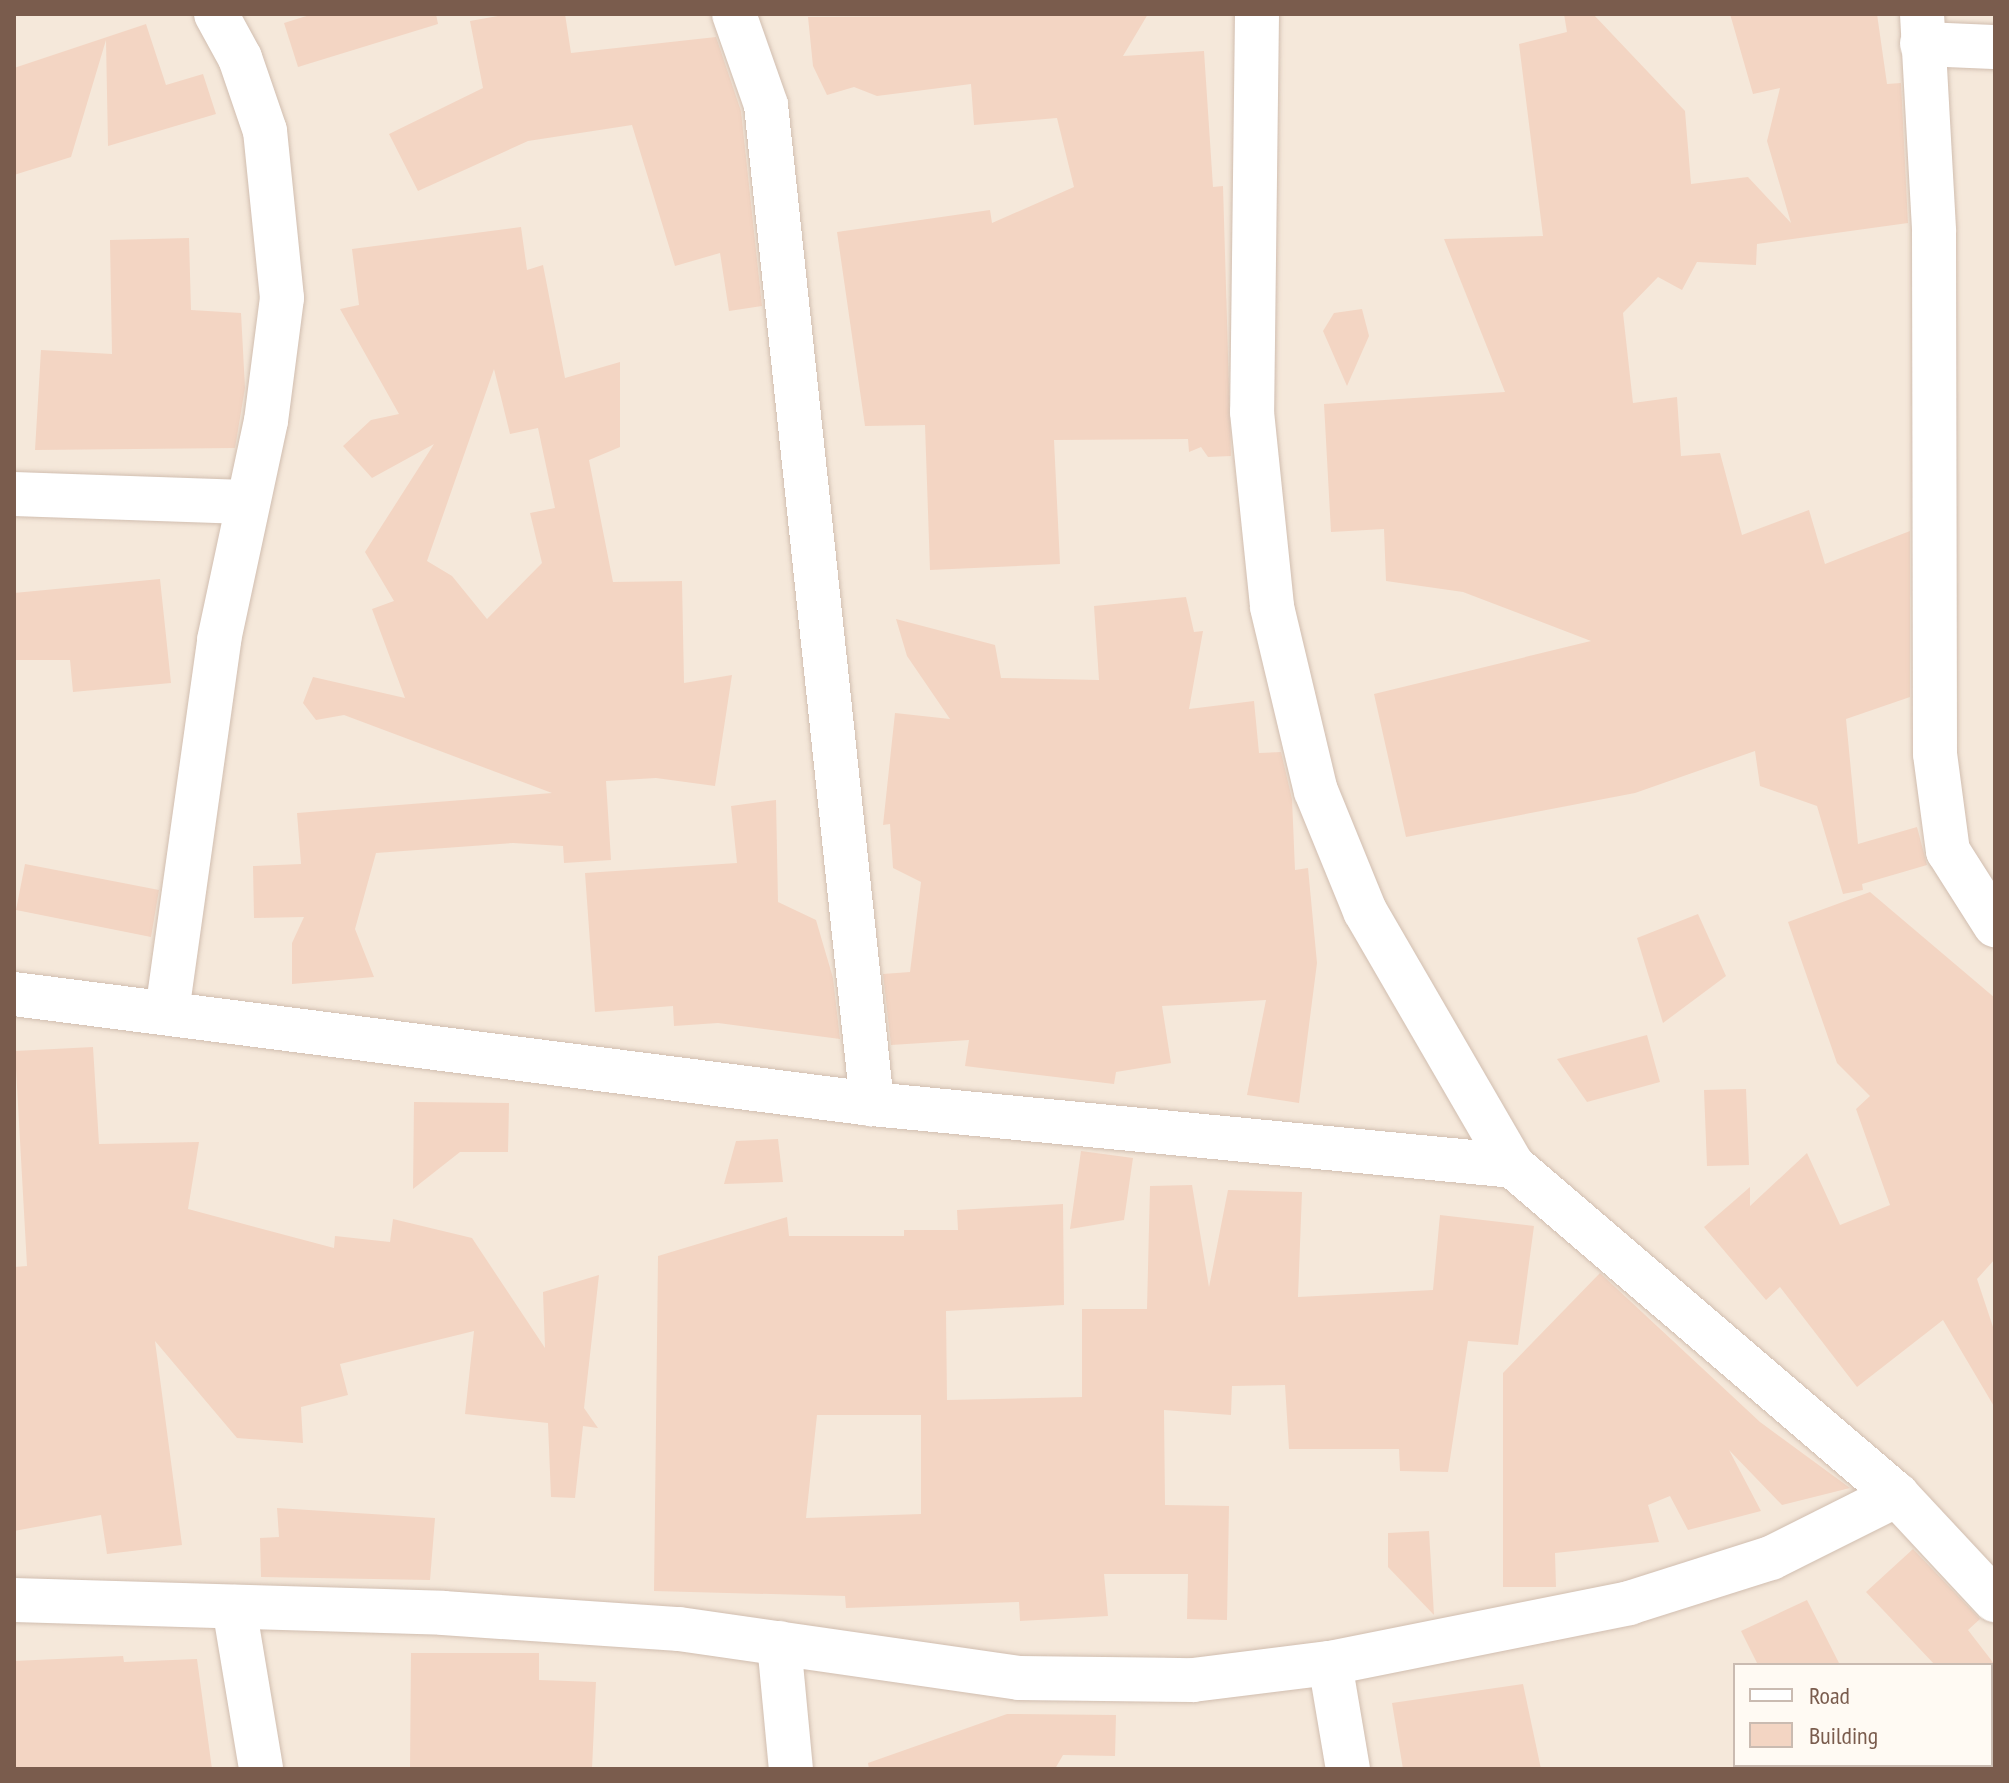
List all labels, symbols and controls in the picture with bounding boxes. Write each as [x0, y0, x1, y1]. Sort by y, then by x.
legend [1733, 1663, 1993, 1767]
text: Road [1809, 1680, 1850, 1711]
text: Building [1809, 1720, 1878, 1751]

